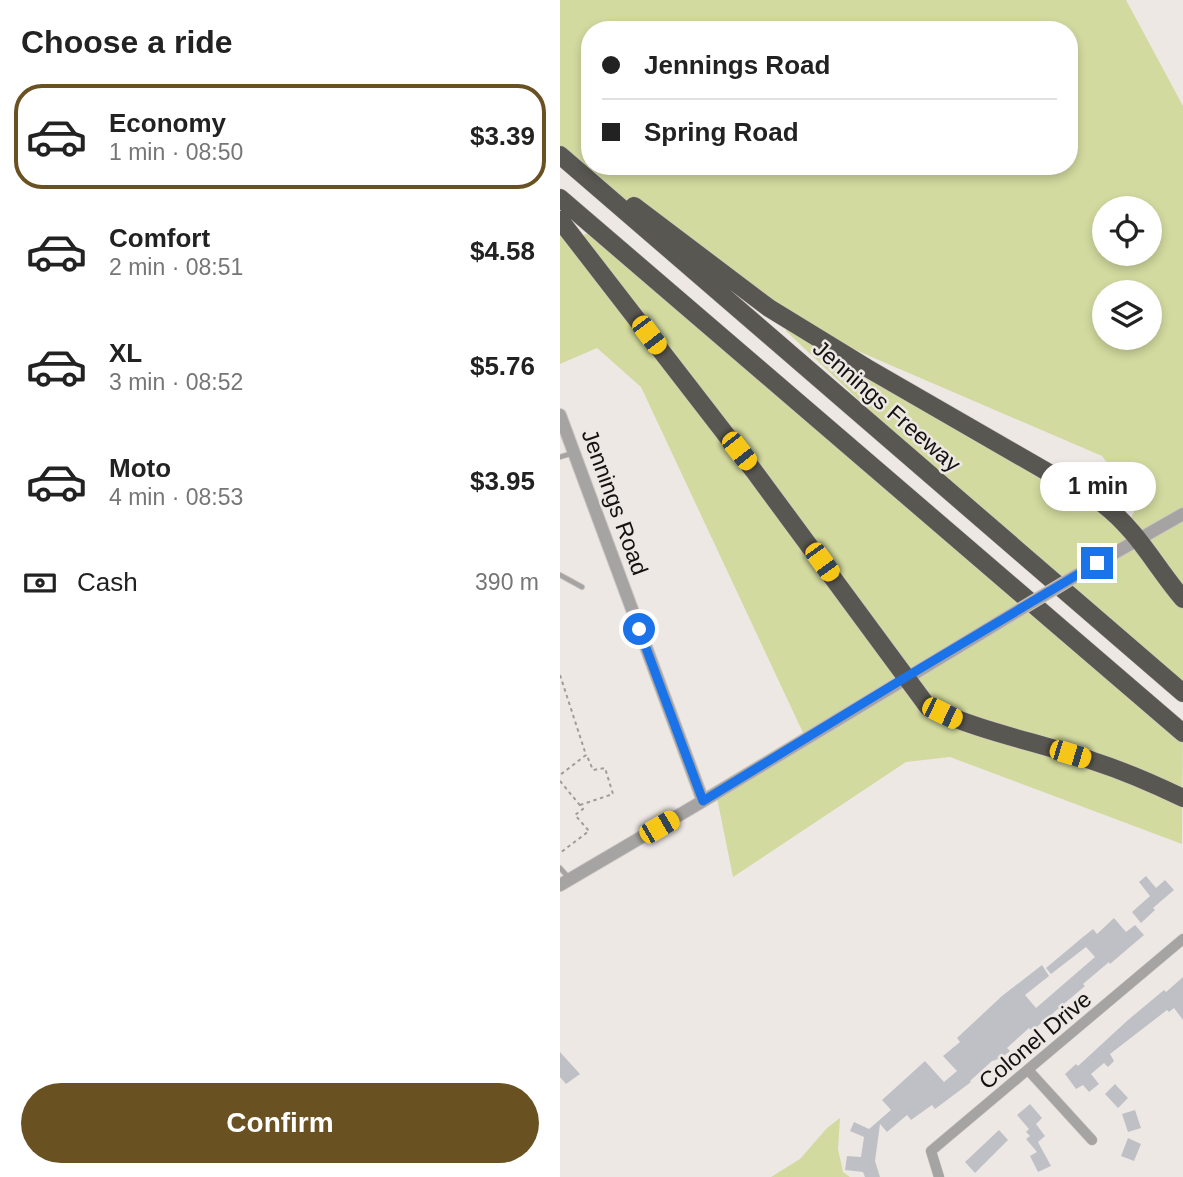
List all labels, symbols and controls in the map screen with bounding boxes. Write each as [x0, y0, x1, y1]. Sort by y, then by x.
text: Choose a ride [21, 24, 233, 60]
text: Jennings Road [644, 50, 830, 80]
icon: car [25, 105, 88, 168]
text: Economy [109, 108, 226, 138]
text: Spring Road [644, 117, 799, 147]
text: $3.39 [470, 121, 535, 151]
text: 1 min · 08:50 [109, 139, 243, 165]
map controls [1092, 196, 1162, 350]
button: locate [1092, 196, 1162, 266]
icon: car [25, 220, 88, 283]
text: Comfort [109, 223, 210, 253]
text: $4.58 [470, 236, 535, 266]
text: 2 min · 08:51 [109, 254, 243, 280]
button: layers [1092, 280, 1162, 350]
car [628, 312, 671, 358]
icon: car [25, 335, 88, 398]
street label: Jennings Freeway [808, 335, 966, 477]
text: XL [109, 338, 142, 368]
text: $5.76 [470, 351, 535, 381]
text: 3 min · 08:52 [109, 369, 243, 395]
street label: Jennings Road [577, 425, 653, 579]
car [718, 428, 761, 474]
icon: car [25, 450, 88, 513]
text: Moto [109, 453, 171, 483]
callout: 1 min [1039, 462, 1155, 510]
text: $3.95 [470, 466, 535, 496]
text: 1 min [1068, 473, 1128, 499]
text: 4 min · 08:53 [109, 484, 243, 510]
car [802, 539, 843, 585]
route end [1081, 547, 1113, 579]
icon: cash [21, 564, 59, 602]
text: Cash [77, 567, 138, 597]
text: 390 m [475, 569, 539, 595]
route start [623, 613, 655, 645]
car [919, 694, 966, 732]
car [1047, 738, 1094, 770]
car [636, 807, 683, 847]
street label: Colonel Drive [974, 986, 1096, 1094]
button: Confirm [21, 1083, 539, 1163]

